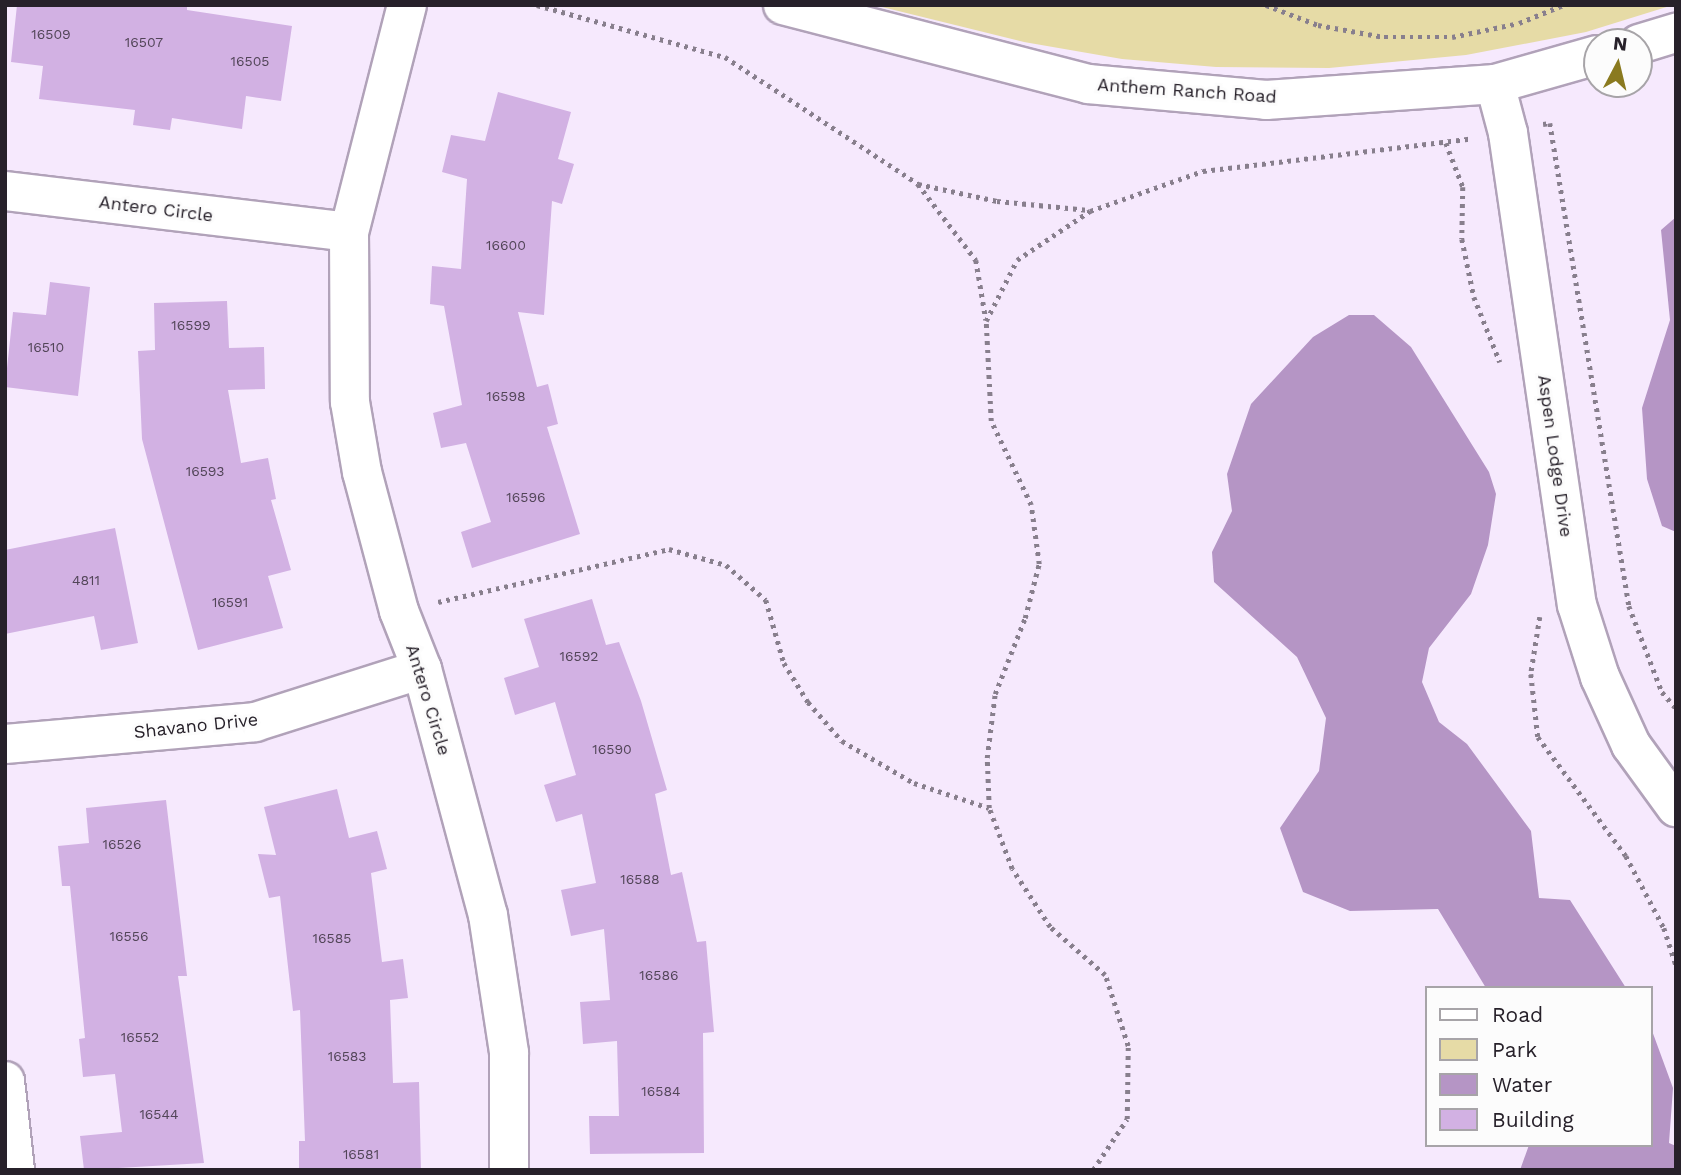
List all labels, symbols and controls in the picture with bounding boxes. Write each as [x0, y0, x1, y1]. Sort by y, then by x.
house number: 16509 [31, 26, 71, 42]
north arrow [1583, 28, 1653, 98]
text: N [1612, 31, 1629, 56]
house number: 16507 [125, 34, 163, 50]
house number: 16505 [231, 53, 269, 69]
street label: Anthem Ranch Road [1097, 74, 1277, 108]
street label: Antero Circle [98, 191, 214, 227]
house number: 16600 [486, 237, 526, 253]
house number: 16599 [171, 317, 211, 333]
house number: 16510 [28, 339, 64, 355]
street label: Aspen Lodge Drive [1533, 373, 1577, 539]
house number: 16598 [486, 388, 526, 404]
house number: 16593 [186, 463, 224, 479]
house number: 16596 [506, 489, 546, 505]
house number: 4811 [72, 572, 100, 588]
house number: 16591 [212, 594, 248, 610]
street label: Antero Circle [401, 642, 455, 758]
house number: 16592 [560, 648, 598, 664]
street label: Shavano Drive [133, 709, 259, 743]
house number: 16590 [592, 741, 632, 757]
house number: 16526 [103, 836, 141, 852]
house number: 16588 [620, 871, 660, 887]
house number: 16556 [110, 928, 148, 944]
house number: 16585 [313, 930, 351, 946]
house number: 16586 [639, 967, 679, 983]
legend [1426, 986, 1653, 1147]
text: Road [1492, 1002, 1543, 1027]
house number: 16552 [121, 1029, 159, 1045]
text: Park [1492, 1037, 1537, 1062]
house number: 16583 [328, 1048, 366, 1064]
text: Water [1492, 1072, 1552, 1097]
house number: 16584 [641, 1083, 681, 1099]
house number: 16544 [139, 1106, 179, 1122]
text: Building [1492, 1107, 1574, 1132]
house number: 16581 [343, 1146, 379, 1162]

